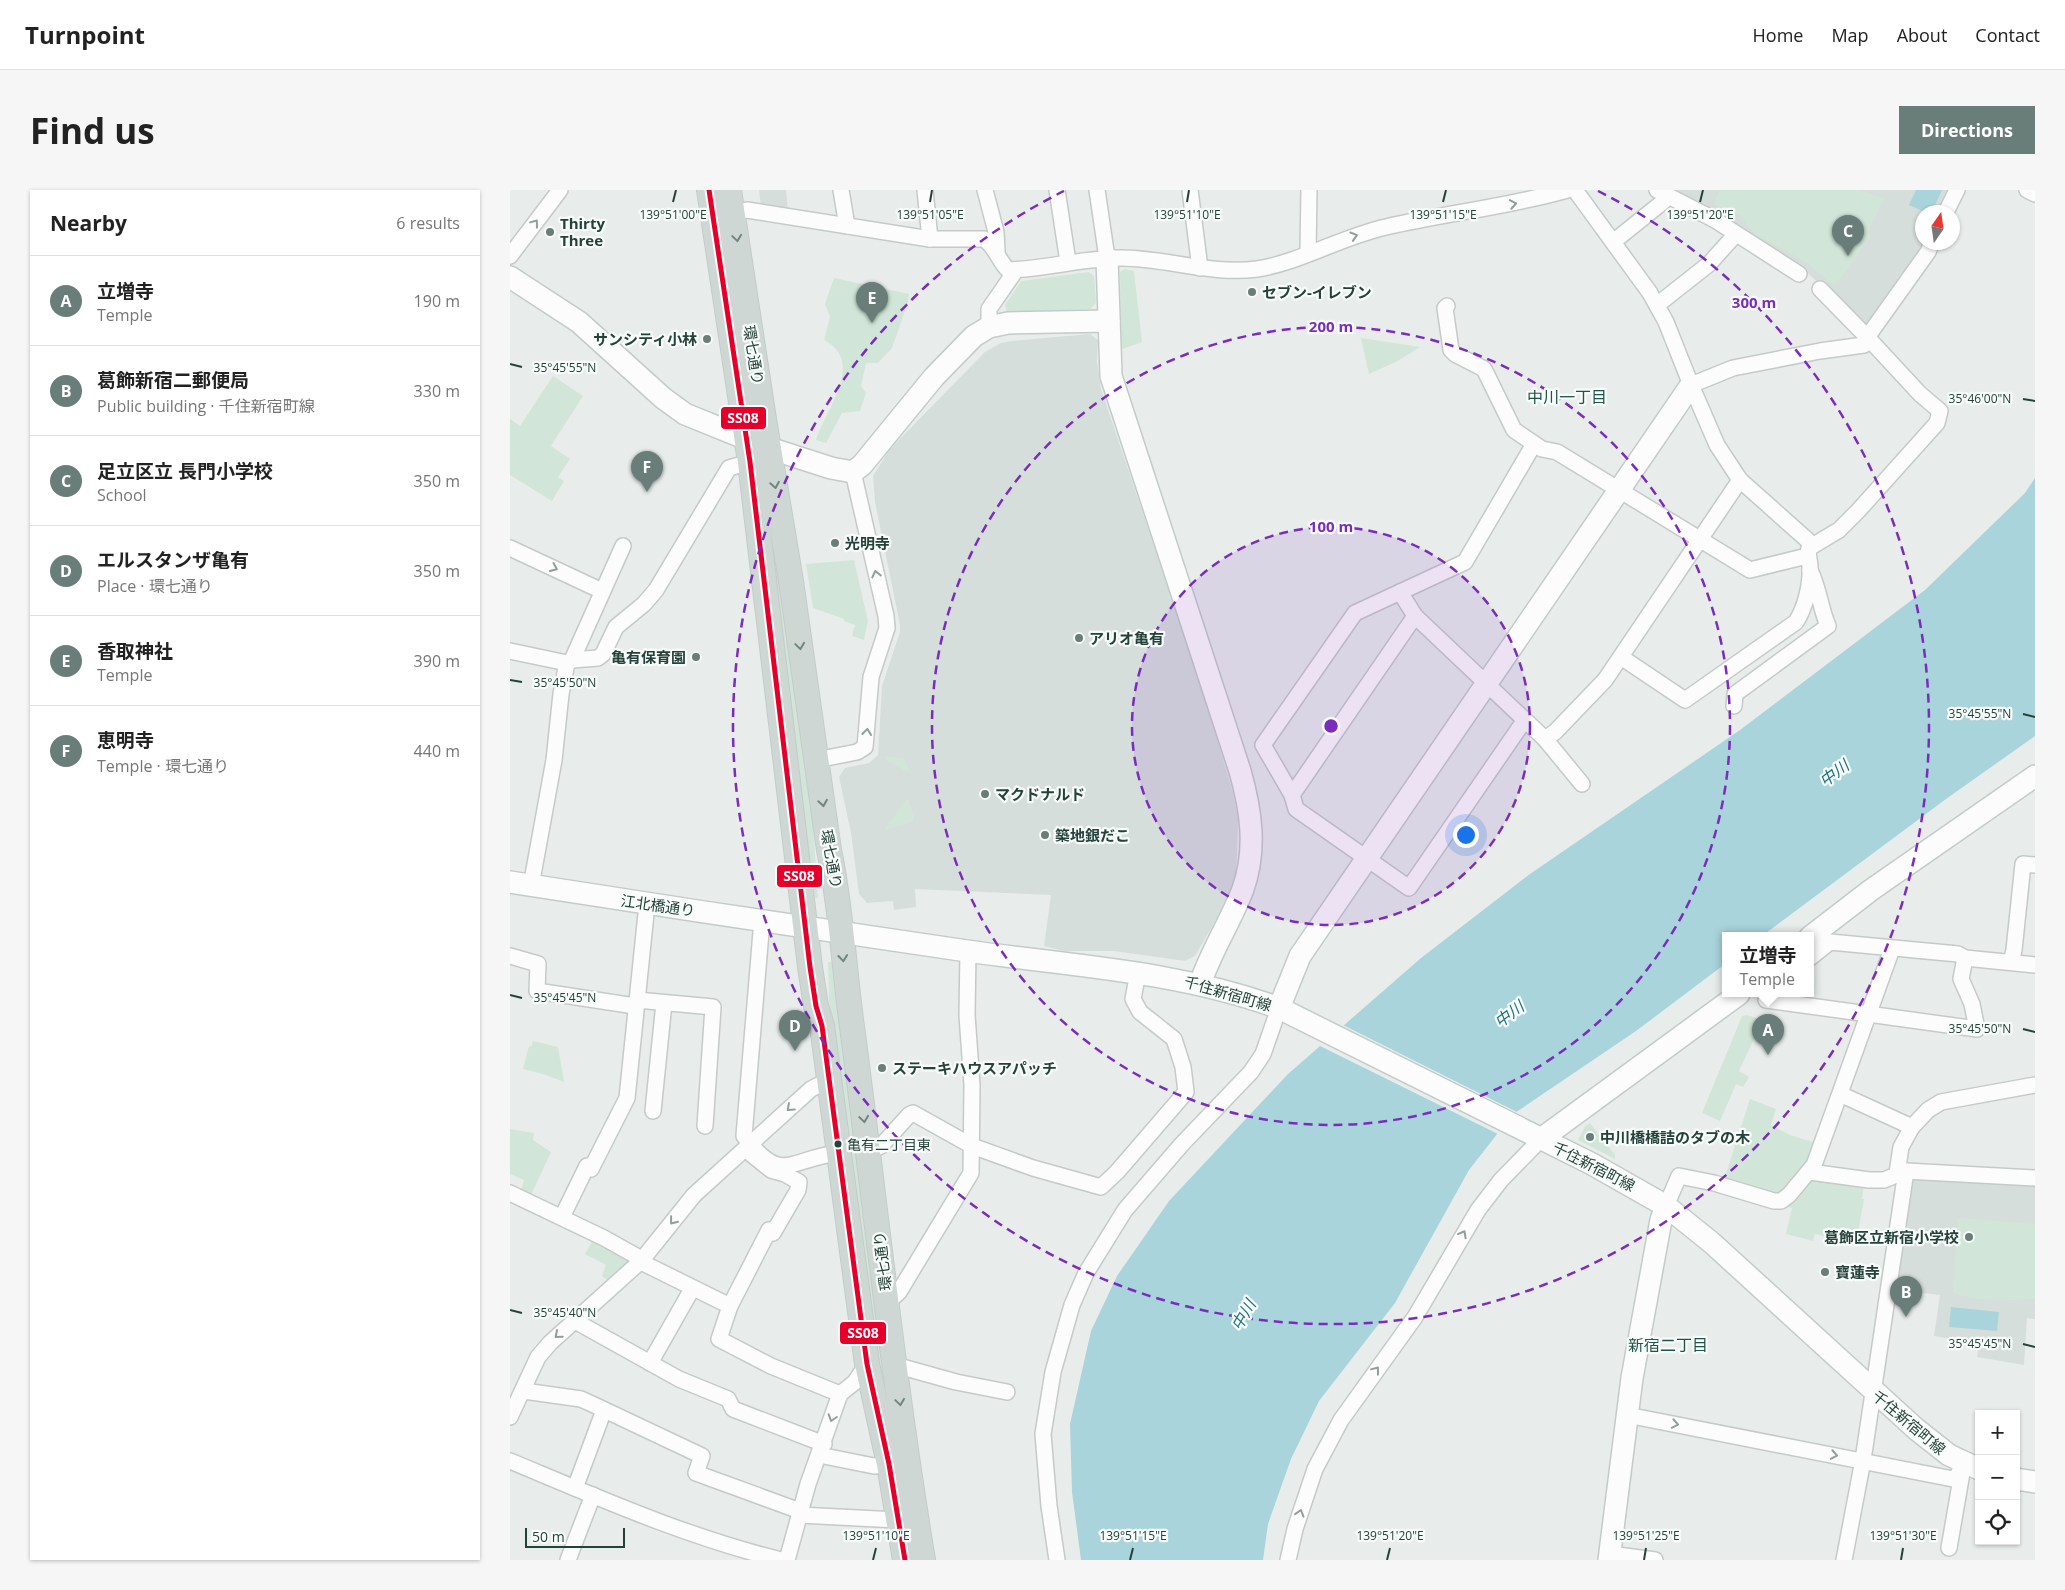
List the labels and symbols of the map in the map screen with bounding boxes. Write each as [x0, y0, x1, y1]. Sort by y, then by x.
one-way arrow [1509, 199, 1517, 209]
north arrow [1915, 205, 1960, 250]
text: 139°51'00"E [639, 206, 707, 223]
text: 139°51'05"E [896, 206, 964, 223]
text: 139°51'10"E [1153, 206, 1221, 223]
text: 139°51'15"E [1409, 206, 1477, 223]
text: 139°51'20"E [1666, 206, 1734, 223]
place label: Thirty Three [560, 213, 605, 250]
pin: C [1832, 215, 1864, 256]
one-way arrow [529, 219, 538, 229]
marker: Thirty Three [544, 226, 556, 238]
one-way arrow [1349, 231, 1357, 241]
one-way arrow [731, 234, 741, 243]
pin: E [856, 282, 888, 323]
place label: セブン-イレブン [1262, 282, 1372, 302]
marker: セブン-イレブン [1246, 286, 1258, 298]
text: 300 m [1732, 292, 1776, 312]
text: 200 m [1309, 316, 1353, 336]
street label: 環七通り [739, 324, 769, 386]
place label: サンシティ小林 [593, 329, 697, 349]
marker: サンシティ小林 [701, 333, 713, 345]
text: 35°45'55"N [534, 359, 596, 376]
district label: 中川一丁目 [1527, 386, 1607, 408]
text: 35°46'00"N [1949, 390, 2011, 407]
line badge: SS08 [720, 406, 767, 430]
text: SS08 [727, 408, 759, 427]
pin: F [631, 451, 663, 492]
one-way arrow [769, 481, 779, 490]
text: 100 m [1309, 516, 1353, 536]
place label: 光明寺 [845, 533, 890, 553]
marker: 光明寺 [829, 537, 841, 549]
one-way arrow [549, 562, 558, 573]
one-way arrow [872, 569, 882, 578]
place label: アリオ亀有 [1089, 628, 1164, 648]
marker: アリオ亀有 [1073, 632, 1085, 644]
one-way arrow [795, 641, 805, 650]
place label: 亀有保育園 [611, 647, 686, 667]
marker: 亀有保育園 [690, 651, 702, 663]
text: 35°45'50"N [534, 674, 596, 691]
text: 35°45'55"N [1949, 705, 2011, 722]
centre of rings [1322, 717, 1340, 735]
one-way arrow [861, 728, 872, 736]
water label: 中川 [1815, 753, 1855, 791]
place label: マクドナルド [995, 784, 1085, 804]
marker: マクドナルド [979, 788, 991, 800]
one-way arrow [817, 799, 827, 808]
your location [1453, 822, 1479, 848]
place label: 築地銀だこ [1055, 825, 1130, 845]
street label: 環七通り [817, 828, 847, 890]
marker: 築地銀だこ [1039, 829, 1051, 841]
line badge: SS08 [776, 864, 823, 888]
text: SS08 [783, 866, 815, 885]
street label: 江北橋通り [619, 890, 697, 920]
one-way arrow [837, 954, 848, 962]
street label: 千住新宿町線 [1182, 971, 1274, 1015]
text: 35°45'45"N [534, 989, 596, 1006]
water label: 中川 [1490, 994, 1530, 1032]
pin: D [779, 1010, 811, 1051]
pin: A [1752, 1014, 1784, 1055]
text: 35°45'50"N [1949, 1020, 2011, 1037]
place label: ステーキハウスアパッチ [892, 1058, 1057, 1078]
marker: ステーキハウスアパッチ [876, 1062, 888, 1074]
one-way arrow [786, 1102, 795, 1111]
one-way arrow [859, 1114, 869, 1123]
place label: 中川橋橋詰のタブの木 [1600, 1127, 1750, 1147]
marker: 中川橋橋詰のタブの木 [1584, 1131, 1596, 1143]
place label: 亀有二丁目東 [847, 1135, 931, 1154]
street label: 千住新宿町線 [1549, 1137, 1639, 1195]
marker: 亀有二丁目東 [833, 1139, 843, 1149]
one-way arrow [670, 1215, 679, 1224]
place label: 葛飾区立新宿小学校 [1824, 1227, 1959, 1247]
street label: 環七通り [868, 1230, 896, 1292]
one-way arrow [1457, 1230, 1467, 1239]
marker: 葛飾区立新宿小学校 [1963, 1231, 1975, 1243]
place label: 寶蓮寺 [1835, 1262, 1880, 1282]
marker: 寶蓮寺 [1819, 1266, 1831, 1278]
pin: B [1890, 1276, 1922, 1317]
water label: 中川 [1225, 1294, 1262, 1334]
text: 35°45'40"N [534, 1304, 596, 1321]
line badge: SS08 [839, 1321, 887, 1345]
text: SS08 [847, 1323, 879, 1342]
one-way arrow [555, 1329, 564, 1338]
district label: 新宿二丁目 [1628, 1334, 1708, 1356]
text: 35°45'45"N [1949, 1335, 2011, 1352]
one-way arrow [1370, 1367, 1378, 1376]
street label: 千住新宿町線 [1868, 1385, 1950, 1459]
one-way arrow [894, 1398, 905, 1406]
one-way arrow [828, 1413, 838, 1422]
one-way arrow [1670, 1418, 1679, 1429]
one-way arrow [1830, 1449, 1839, 1459]
one-way arrow [1295, 1509, 1305, 1517]
scale bar [525, 1525, 625, 1548]
text: 139°51'10"E [842, 1527, 910, 1544]
text: 139°51'15"E [1099, 1527, 1167, 1544]
text: 139°51'20"E [1356, 1527, 1424, 1544]
text: 139°51'25"E [1612, 1527, 1680, 1544]
text: 139°51'30"E [1869, 1527, 1937, 1544]

